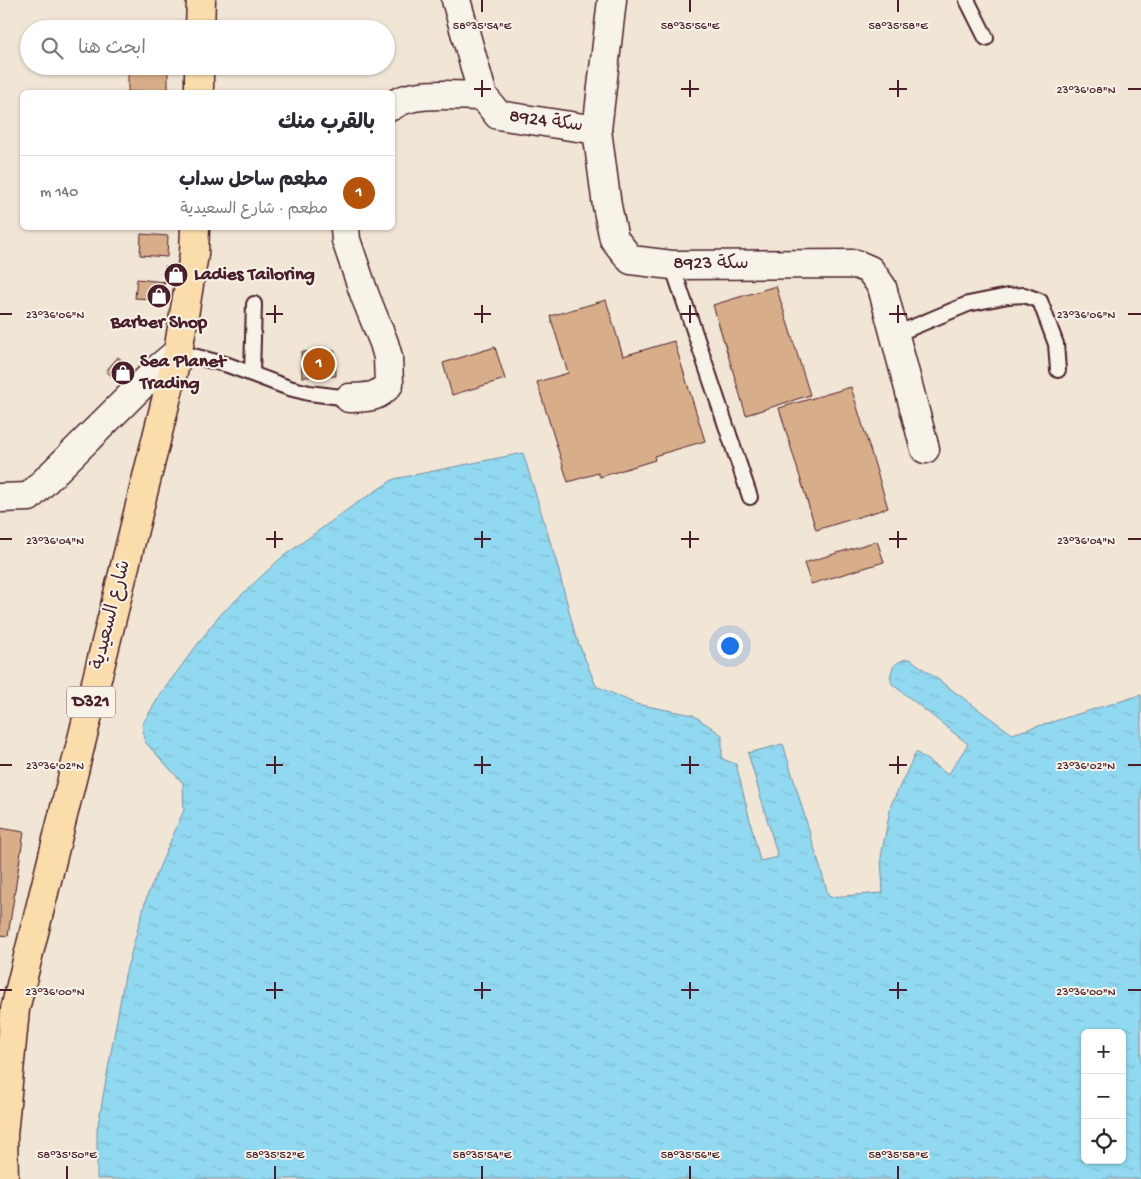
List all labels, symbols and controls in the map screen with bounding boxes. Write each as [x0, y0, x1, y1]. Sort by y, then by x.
search box [20, 20, 395, 75]
text: 58°35'54"E [453, 20, 512, 34]
text: 58°35'56"E [661, 20, 720, 34]
text: 58°35'58"E [868, 20, 928, 34]
icon: search [38, 34, 66, 62]
text: ابحث هنا [78, 38, 146, 61]
text: 23°36'08"N [1056, 84, 1116, 98]
street label: سكة 8924 [508, 105, 584, 139]
text: بالقرب منك [278, 112, 375, 137]
text: مطعم ساحل سداب [179, 170, 328, 193]
text: 140 m [40, 184, 78, 203]
text: 1 [356, 184, 362, 203]
text: مطعم · شارع السعيدية [180, 201, 328, 220]
street label: سكة 8923 [673, 253, 749, 276]
shop icon: Ladies Tailoring [163, 262, 189, 288]
place label: Ladies Tailoring [194, 264, 315, 287]
shop icon: Barber Shop [146, 283, 172, 309]
text: 23°36'06"N [26, 309, 84, 323]
text: 23°36'06"N [1057, 309, 1115, 323]
place label: Barber Shop [110, 312, 208, 335]
pin: 1 [303, 345, 335, 383]
place label: Sea Planet Trading [138, 351, 228, 396]
shop icon: Sea Planet Trading [110, 360, 136, 386]
text: 23°36'04"N [26, 535, 84, 549]
text: 23°36'04"N [1057, 535, 1115, 549]
street label: شارع السعيدية [87, 558, 137, 672]
your location [717, 633, 743, 659]
road number: D321 [67, 686, 115, 718]
text: 23°36'02"N [26, 760, 84, 774]
text: 23°36'02"N [1057, 760, 1115, 774]
text: 23°36'00"N [25, 986, 85, 1000]
text: 23°36'00"N [1056, 986, 1116, 1000]
map controls [1081, 1029, 1126, 1164]
button: + [1081, 1029, 1126, 1074]
button: − [1081, 1074, 1126, 1119]
button: locate [1081, 1119, 1126, 1164]
text: 58°35'50"E [37, 1149, 97, 1163]
text: 58°35'52"E [246, 1149, 305, 1163]
text: 58°35'54"E [453, 1149, 512, 1163]
text: 58°35'56"E [661, 1149, 720, 1163]
text: 58°35'58"E [868, 1149, 928, 1163]

